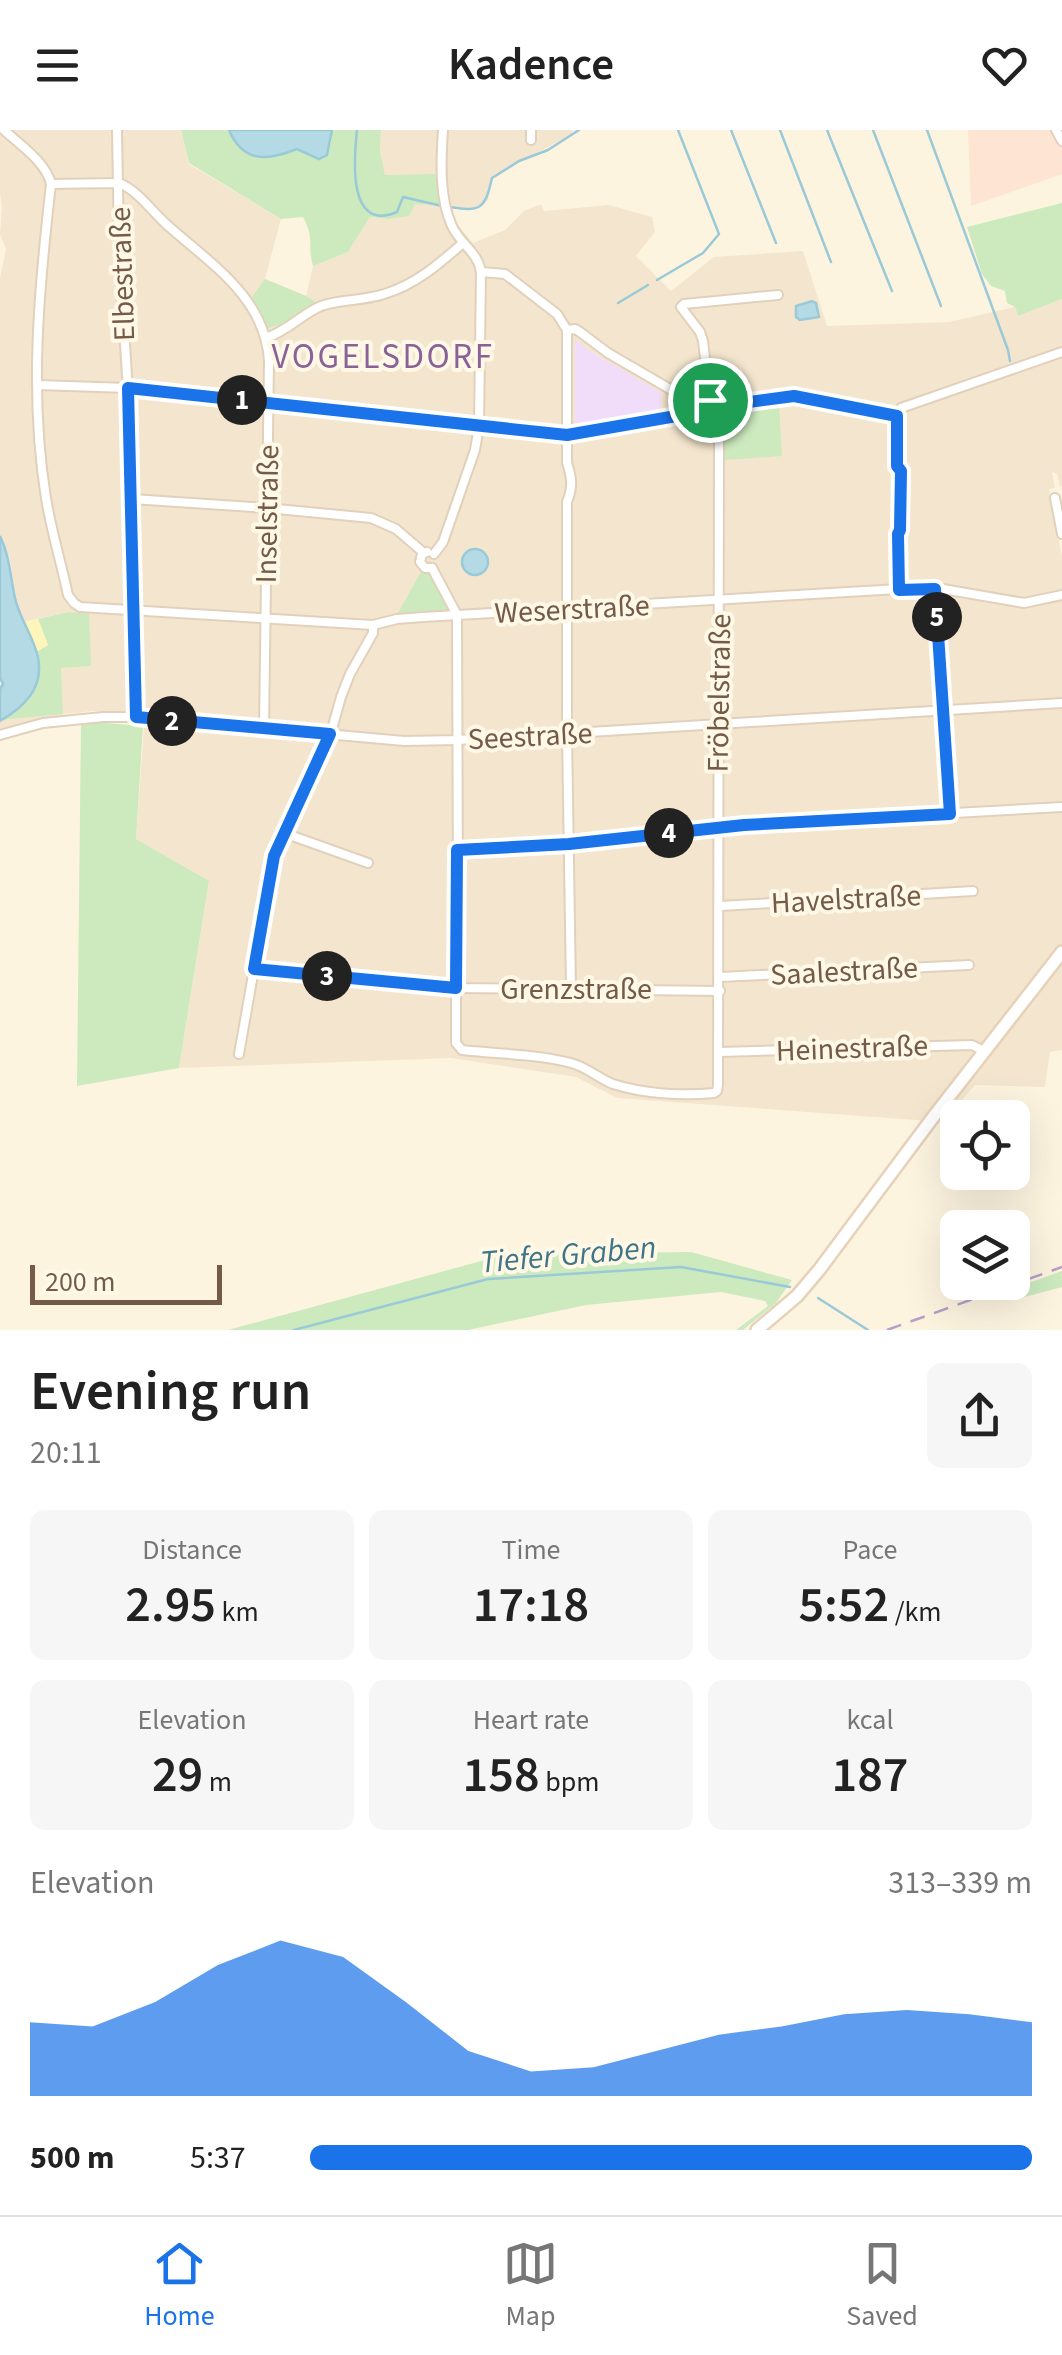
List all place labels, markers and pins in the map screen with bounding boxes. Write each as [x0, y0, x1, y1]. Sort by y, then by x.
pin [668, 358, 753, 443]
pin: 1 [217, 375, 267, 425]
pin: 5 [912, 592, 962, 642]
pin: 2 [147, 696, 197, 746]
pin: 4 [644, 808, 694, 858]
pin: 3 [302, 951, 352, 1001]

